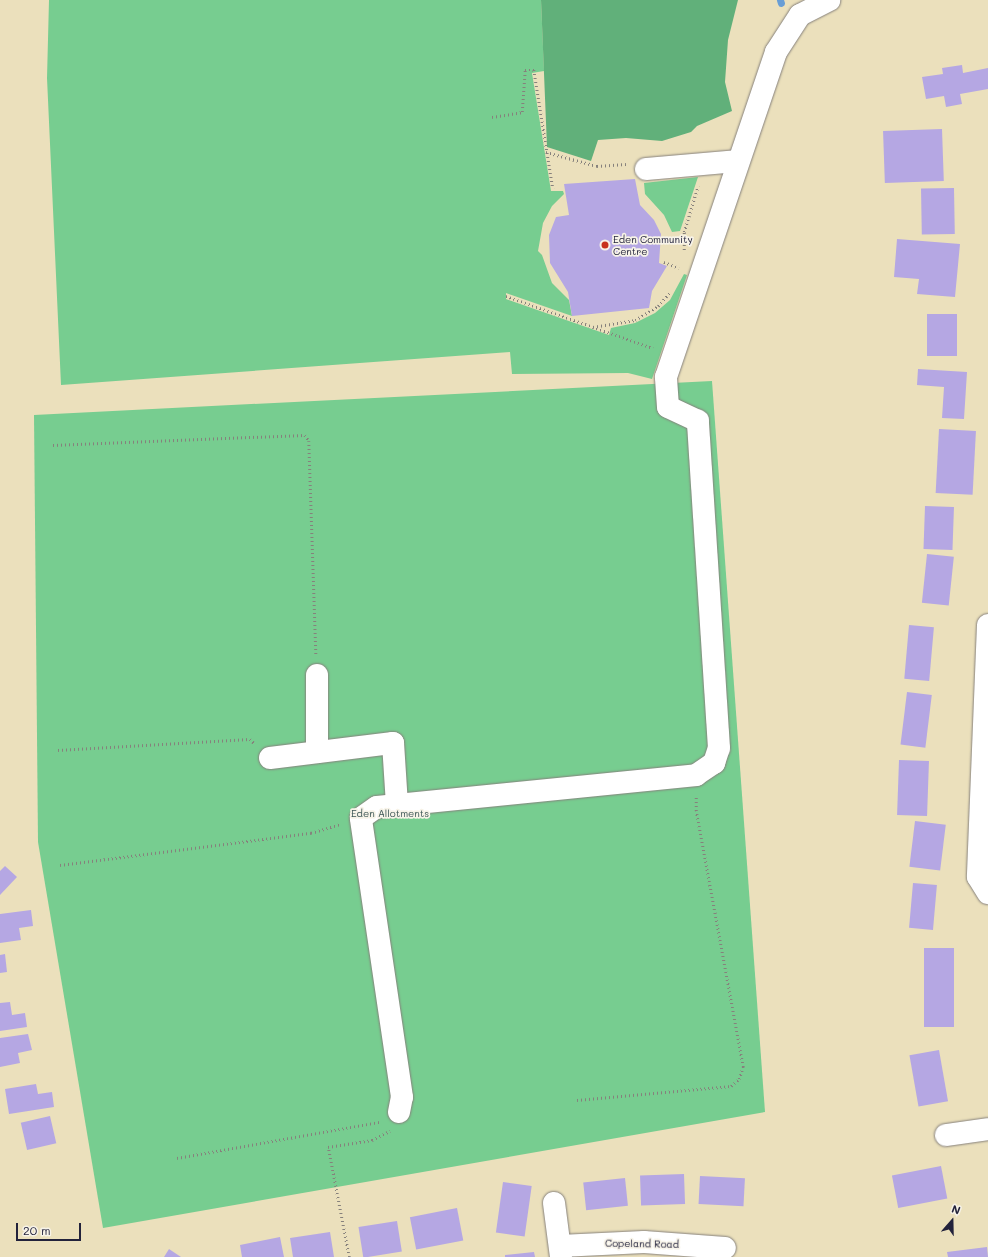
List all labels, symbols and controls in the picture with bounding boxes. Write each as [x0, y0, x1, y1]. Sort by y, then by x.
place label: Eden Community Centre [613, 233, 693, 256]
marker: Eden Community Centre [600, 240, 610, 250]
park label: Eden Allotments [351, 808, 429, 820]
north arrow [932, 1201, 972, 1241]
text: N [950, 1201, 963, 1218]
scale bar [18, 1215, 83, 1241]
text: 20 m [23, 1222, 51, 1238]
street label: Copeland Road [605, 1237, 679, 1251]

